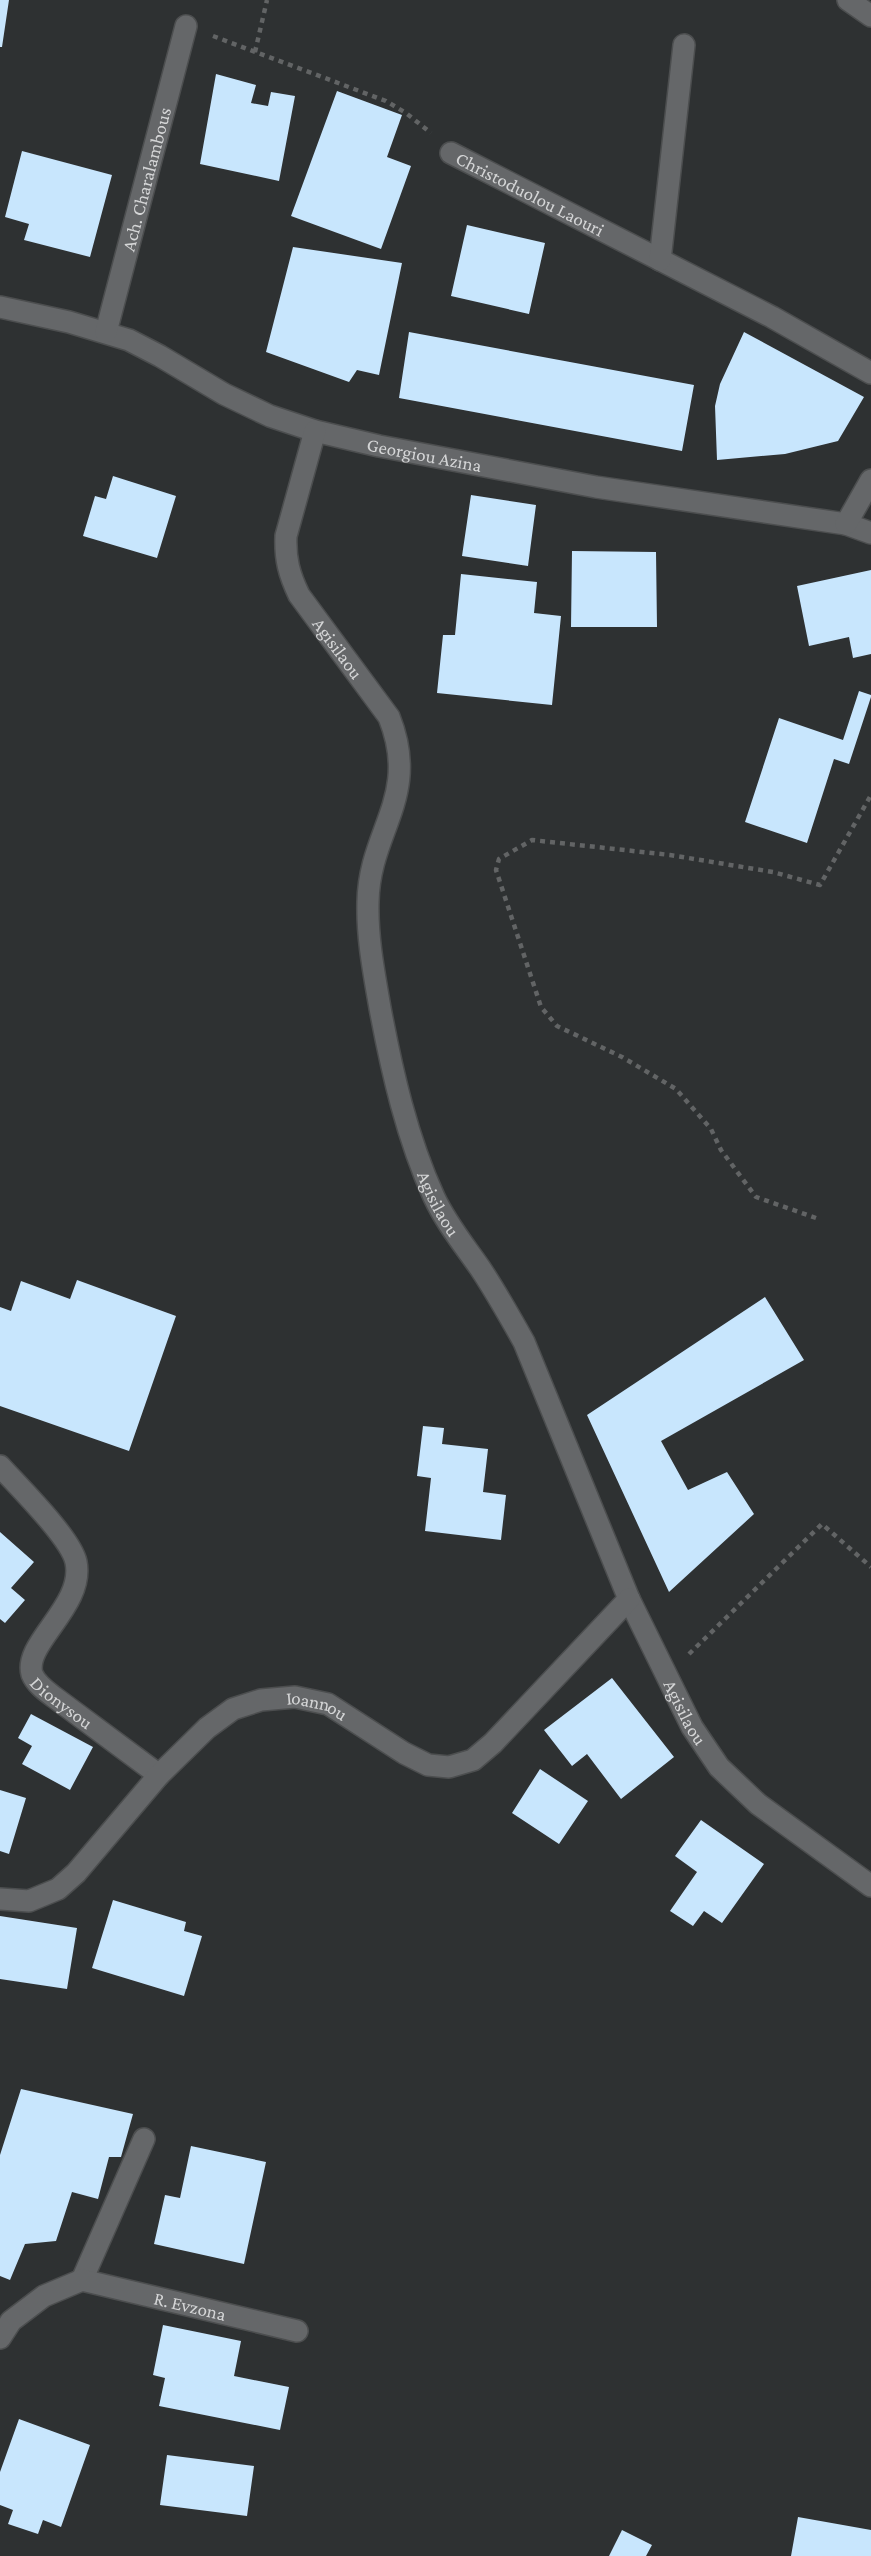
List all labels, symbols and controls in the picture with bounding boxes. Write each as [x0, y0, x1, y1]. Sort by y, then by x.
street label: Ach. Charalambous [117, 105, 175, 253]
street label: Christoduolou Laouri [453, 147, 608, 240]
street label: Georgiou Azina [365, 433, 484, 476]
street label: Agisilaou [309, 613, 368, 683]
street label: Agisilaou [413, 1168, 465, 1240]
street label: Dionysou [26, 1672, 97, 1733]
street label: Agisilaou [660, 1676, 711, 1749]
street label: Ioannou [285, 1686, 352, 1724]
street label: R. Evzona [152, 2287, 229, 2324]

